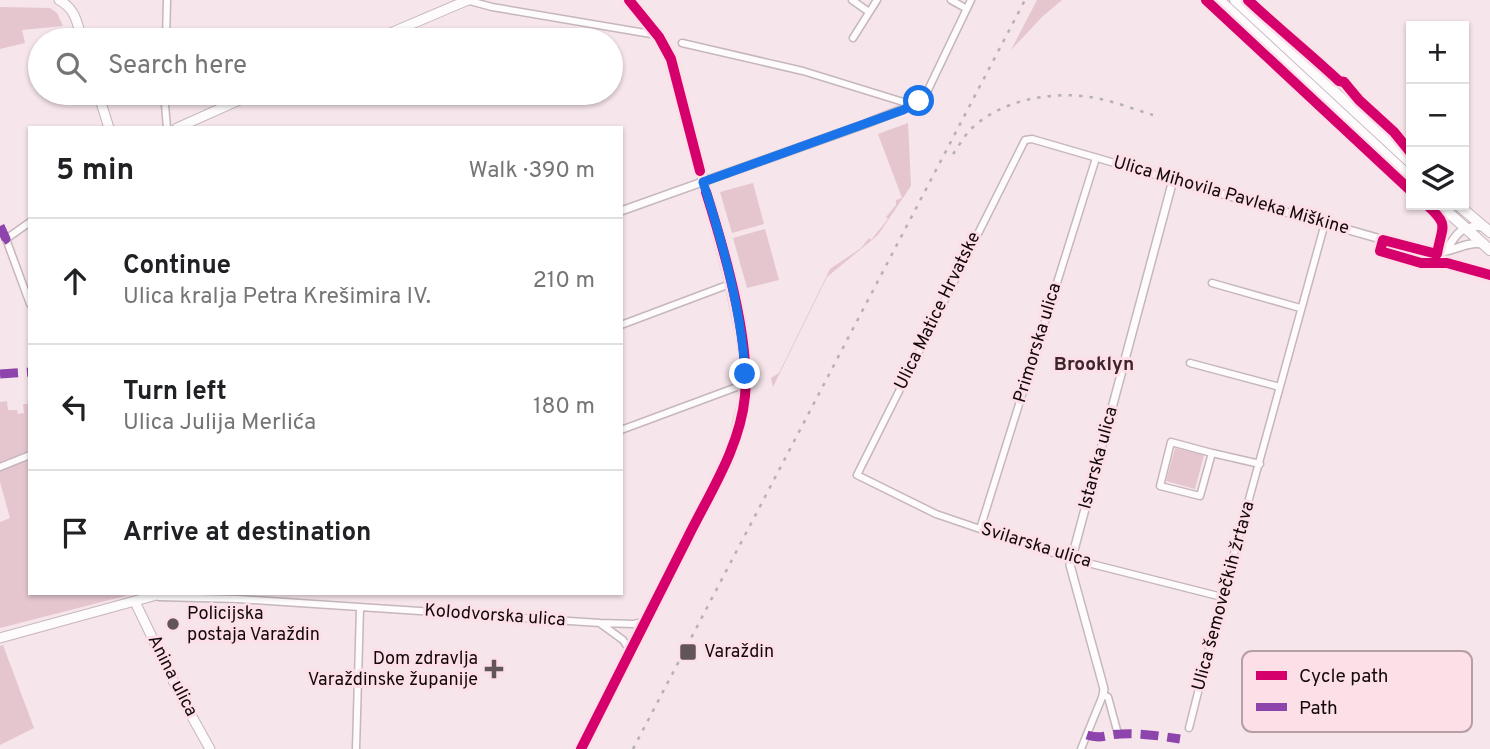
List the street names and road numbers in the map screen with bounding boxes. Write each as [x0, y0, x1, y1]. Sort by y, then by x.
street label: Ulica Mihovila Pavleka Miškine [1110, 151, 1352, 241]
street label: Ulica Matice Hrvatske [890, 228, 986, 394]
street label: Primorska ulica [1009, 280, 1067, 406]
street label: Istarska ulica [1074, 404, 1124, 512]
street label: Ulica šemovečkih žrtava [1188, 499, 1260, 693]
street label: Svilarska ulica [978, 518, 1094, 574]
street label: Kolodvorska ulica [424, 600, 566, 632]
street label: Anina ulica [142, 631, 202, 721]

